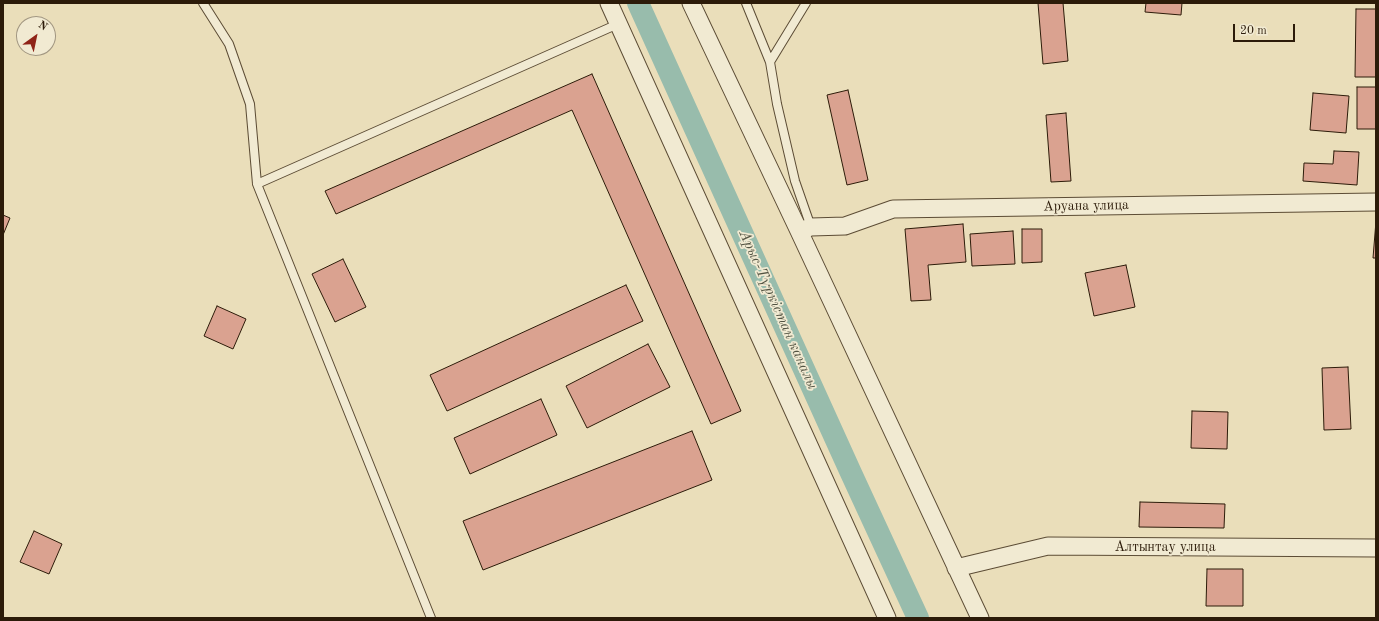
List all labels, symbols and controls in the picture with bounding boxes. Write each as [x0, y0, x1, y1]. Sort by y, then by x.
north arrow [16, 16, 56, 56]
scale bar [1235, 16, 1297, 42]
text: N [36, 19, 49, 33]
text: 20 m [1240, 25, 1267, 37]
street label: Аруана улица [1043, 197, 1129, 215]
water label: Арыс-Түркістан каналы [735, 228, 821, 392]
street label: Алтынтау улица [1114, 539, 1216, 555]

